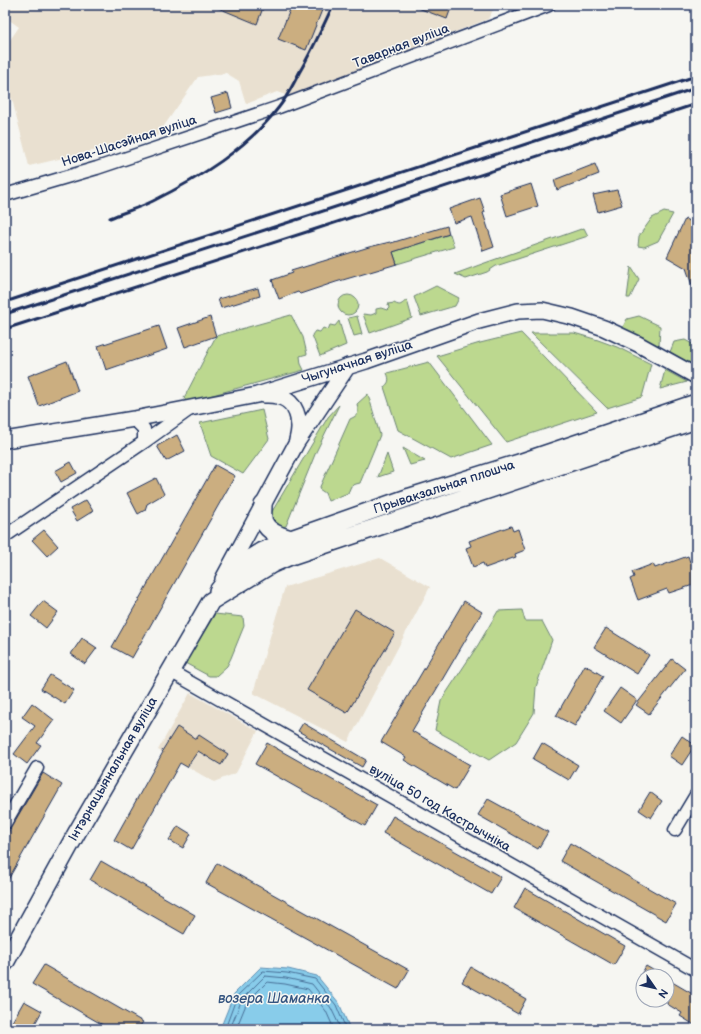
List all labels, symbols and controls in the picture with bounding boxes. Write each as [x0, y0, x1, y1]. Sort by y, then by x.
street label: Таварная вуліца [351, 20, 452, 72]
street label: Нова-Шасэйная вуліца [60, 112, 199, 170]
street label: Чыгуначная вуліца [300, 336, 415, 387]
street label: Прывакзальная плошча [371, 457, 517, 517]
street label: Інтэрнацыянальная вуліца [65, 694, 161, 844]
street label: вуліца 50 год Кастрычніка [367, 761, 514, 855]
north arrow [635, 968, 675, 1008]
text: N [655, 986, 671, 1000]
water label: возера Шаманка [218, 990, 330, 1007]

